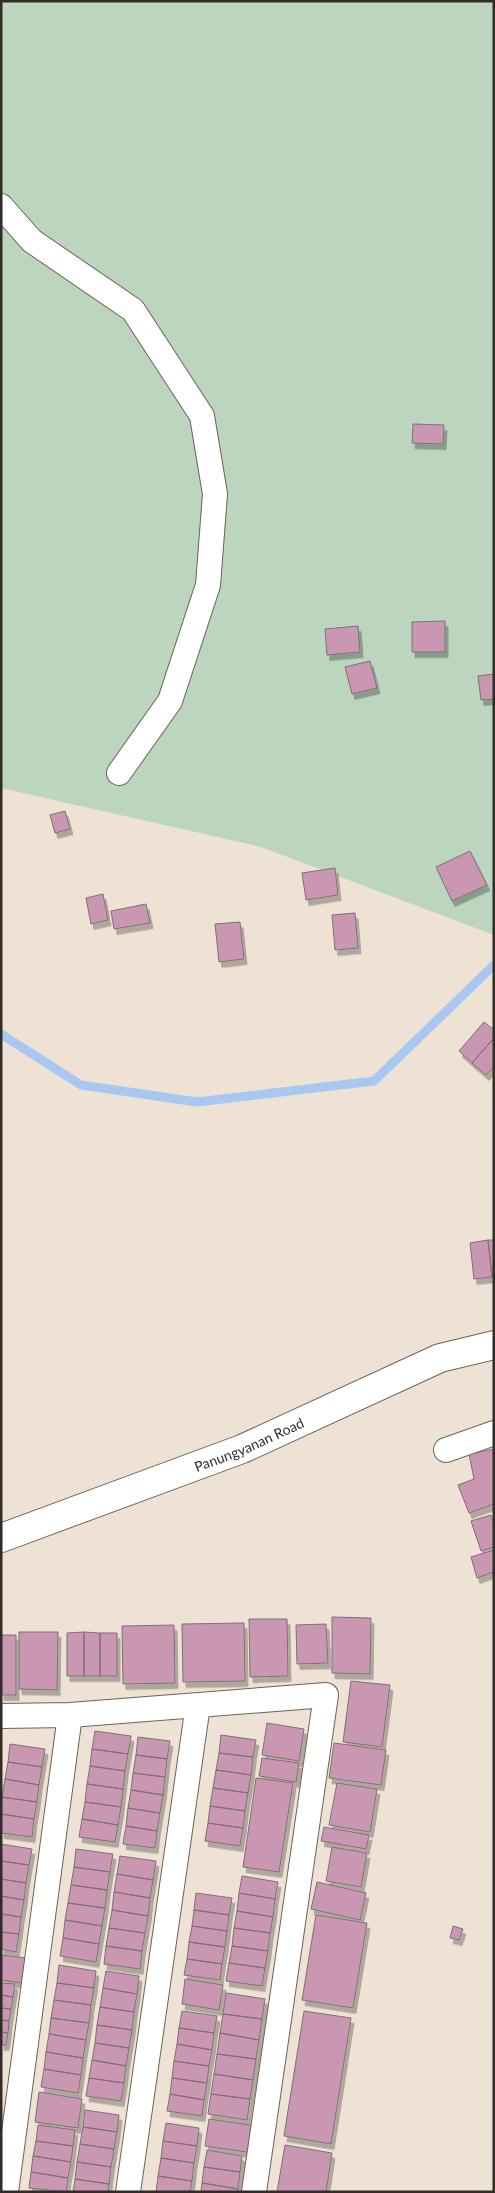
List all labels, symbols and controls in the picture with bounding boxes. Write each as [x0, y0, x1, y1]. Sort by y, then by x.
street label: Panungyanan Road [192, 1413, 306, 1474]

